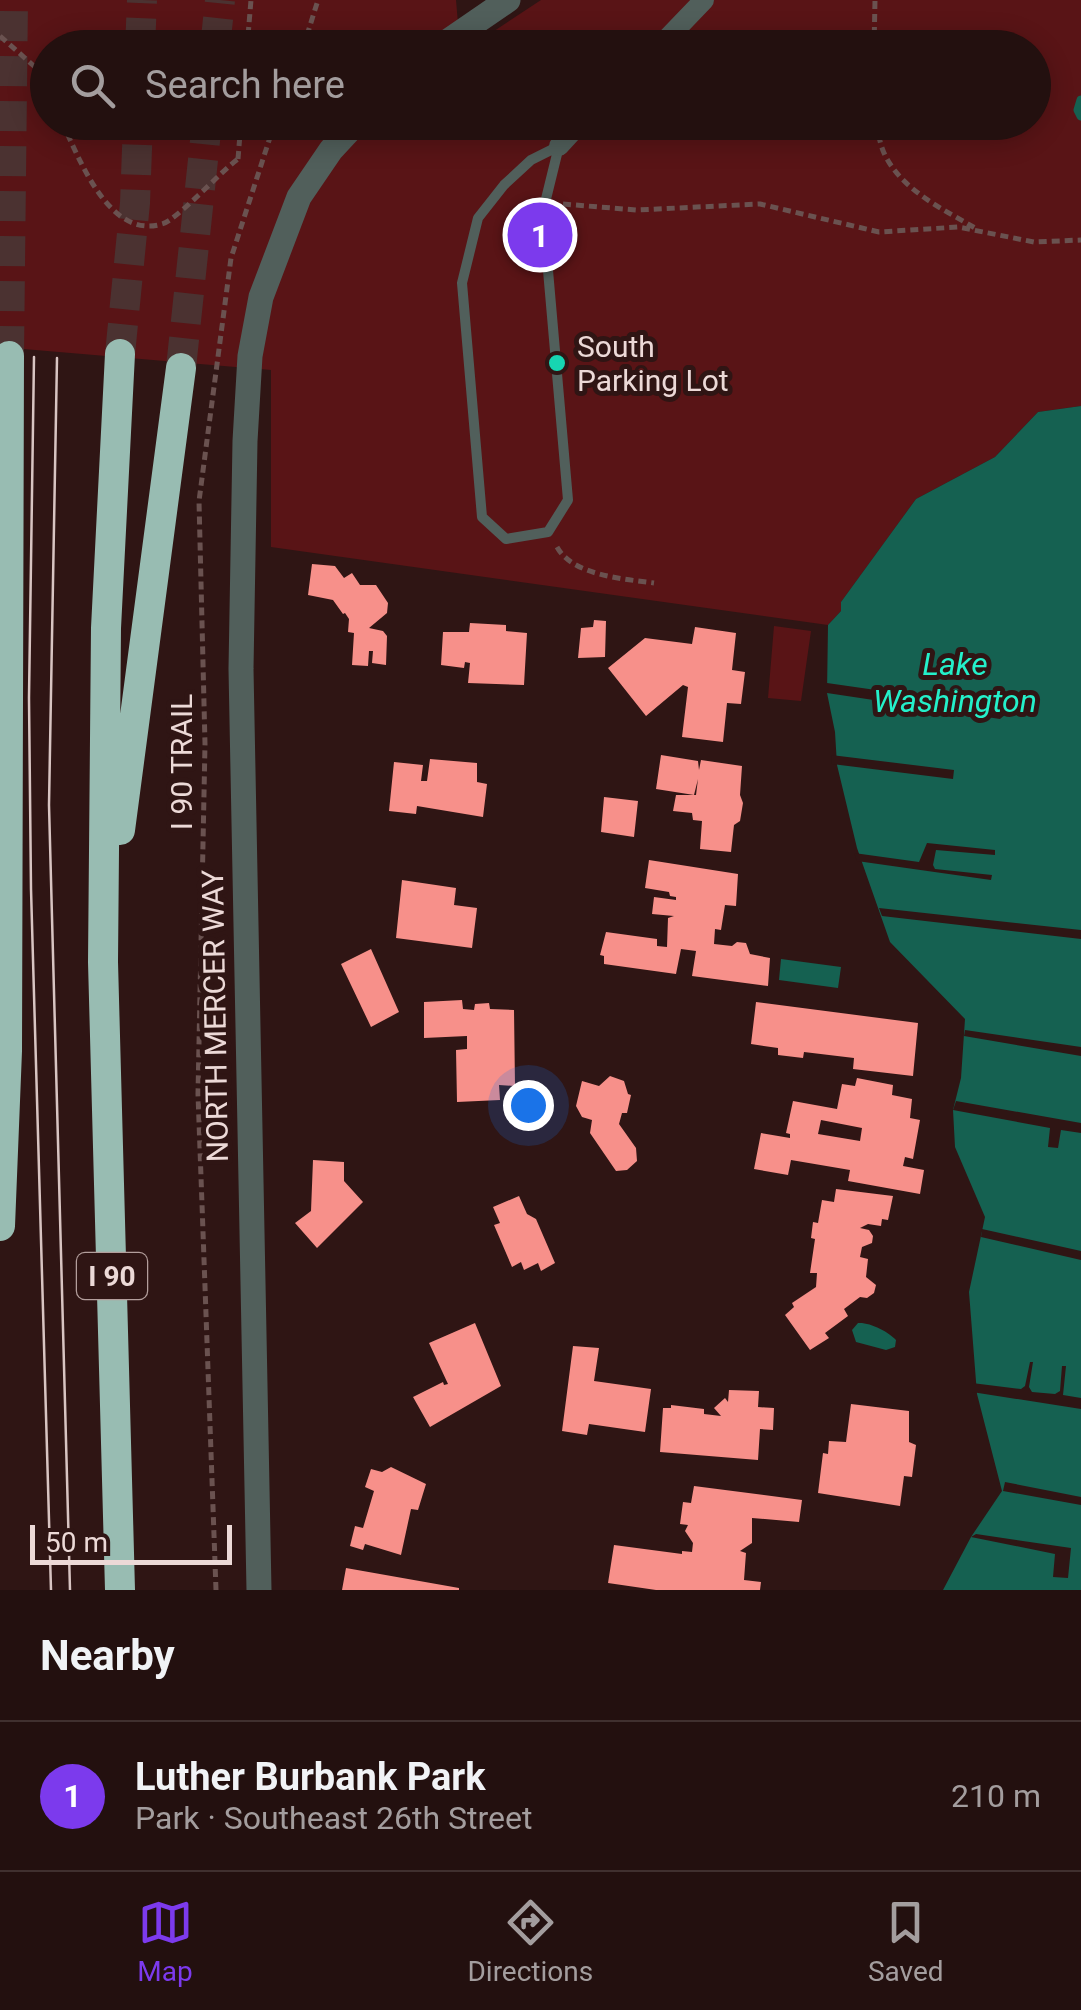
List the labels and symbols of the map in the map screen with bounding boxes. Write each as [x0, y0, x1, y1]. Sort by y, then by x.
pin: 1 [508, 198, 572, 272]
place label: South Parking Lot [577, 329, 729, 398]
marker: South Parking Lot [546, 352, 568, 374]
water label: Lake Washington [873, 645, 1037, 720]
street label: I 90 TRAIL [164, 694, 199, 830]
street label: NORTH MERCER WAY [195, 869, 235, 1163]
your location [503, 1080, 554, 1131]
road number: I 90 [77, 1253, 147, 1299]
scale bar [30, 1520, 232, 1564]

